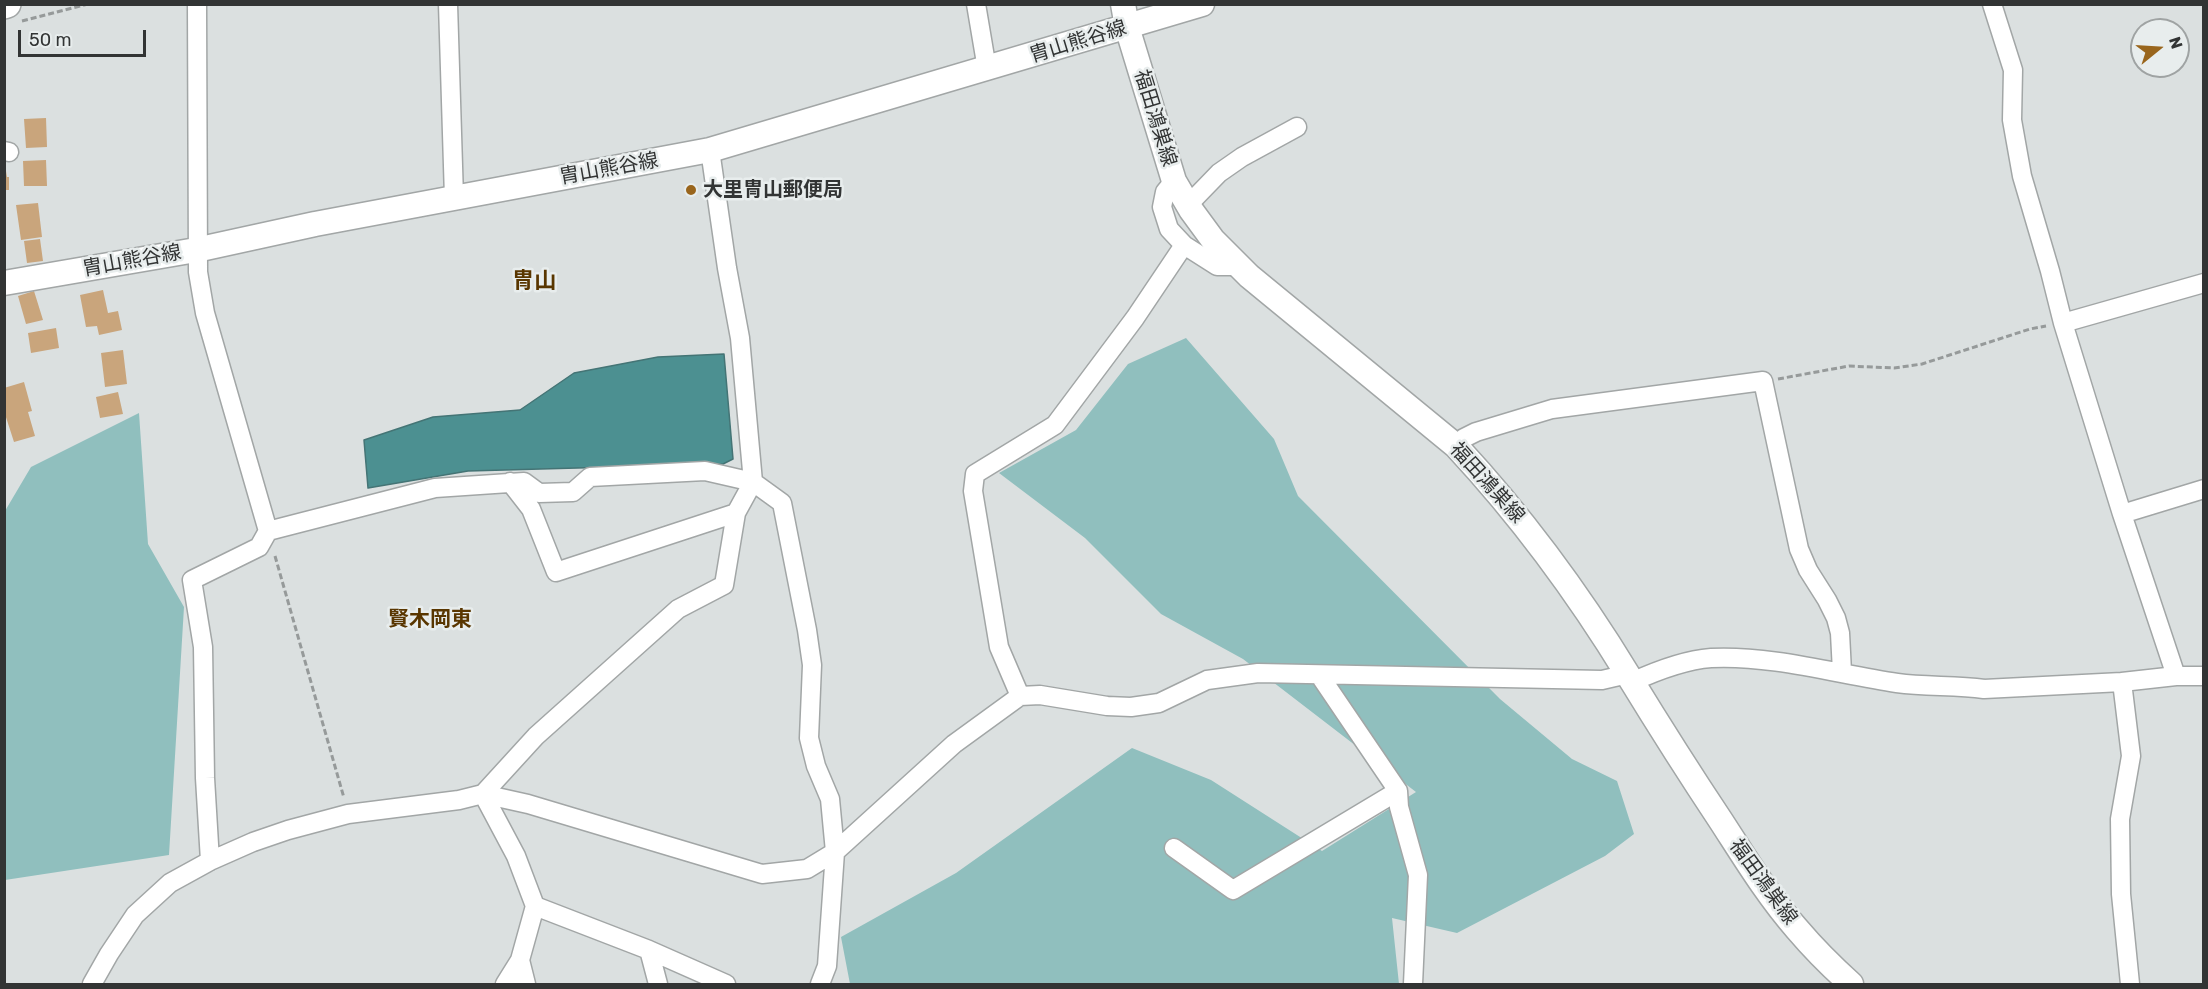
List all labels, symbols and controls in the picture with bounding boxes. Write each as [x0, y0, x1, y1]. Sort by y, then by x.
street label: 胄山熊谷線 [1027, 16, 1129, 68]
scale bar [21, 18, 148, 56]
north arrow [2130, 18, 2190, 78]
text: 50 m [29, 29, 72, 51]
text: N [2165, 34, 2187, 51]
street label: 福田鴻巣線 [1129, 67, 1181, 169]
street label: 胄山熊谷線 [558, 148, 660, 190]
place label: 大里冑山郵便局 [703, 178, 843, 202]
marker: 大里冑山郵便局 [684, 183, 698, 197]
street label: 胄山熊谷線 [81, 240, 183, 282]
district label: 冑山 [512, 269, 556, 295]
street label: 福田鴻巣線 [1445, 438, 1529, 528]
district label: 賢木岡東 [388, 607, 472, 633]
street label: 福田鴻巣線 [1724, 834, 1802, 930]

